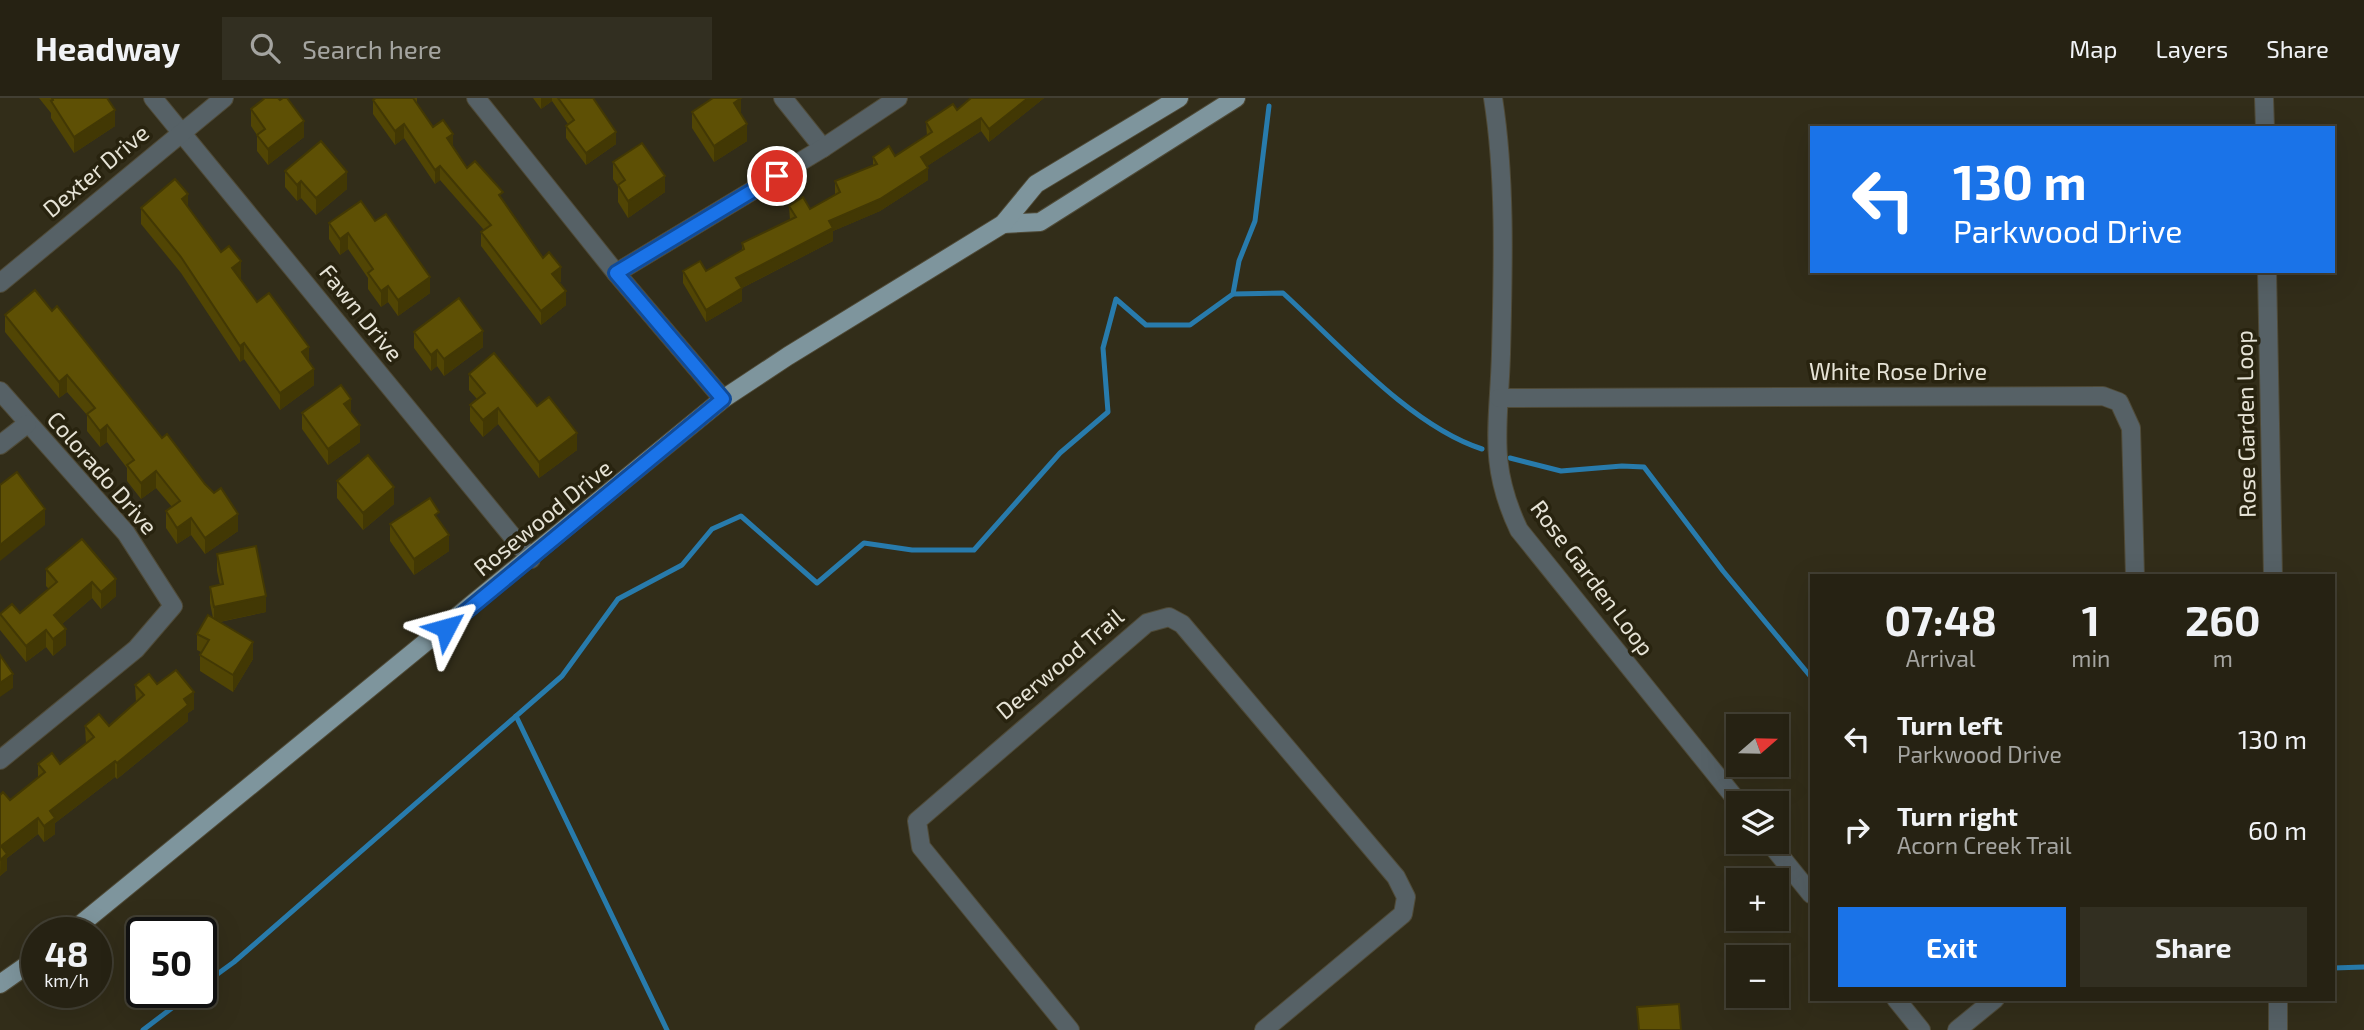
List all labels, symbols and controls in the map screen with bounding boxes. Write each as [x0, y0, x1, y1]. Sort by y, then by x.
search box [222, 17, 712, 80]
text: Headway [35, 28, 180, 68]
icon: search [246, 29, 284, 67]
text: Search here [302, 33, 442, 64]
text: Map [2069, 34, 2117, 63]
text: Layers [2155, 34, 2228, 63]
text: Share [2266, 34, 2329, 63]
street label: Dexter Drive [37, 118, 154, 223]
pin [747, 146, 807, 206]
text: 130 m [1953, 151, 2087, 210]
icon: left [1838, 154, 1929, 245]
icon: arrive [758, 157, 796, 195]
text: Parkwood Drive [1953, 211, 2183, 249]
street label: Fawn Drive [314, 258, 409, 366]
street label: Rose Garden Loop [2229, 330, 2261, 518]
street label: White Rose Drive [1809, 357, 1987, 385]
street label: Colorado Drive [42, 405, 164, 540]
street label: Rosewood Drive [468, 453, 617, 581]
street label: Rose Garden Loop [1525, 494, 1660, 661]
position arrow [409, 591, 483, 665]
text: 07:48 [1884, 594, 1997, 644]
text: 1 [2082, 594, 2100, 644]
text: 260 [2185, 594, 2261, 644]
street label: Deerwood Trail [990, 602, 1129, 725]
text: Arrival [1906, 644, 1976, 672]
text: min [2071, 644, 2110, 672]
text: m [2213, 644, 2233, 672]
text: Turn left [1897, 709, 2003, 740]
north arrow [1726, 714, 1788, 777]
map controls [1726, 714, 1789, 1008]
icon: left [1838, 720, 1876, 758]
text: 130 m [2238, 723, 2307, 754]
text: Parkwood Drive [1897, 740, 2062, 768]
button: layers [1726, 791, 1789, 854]
text: Turn right [1897, 800, 2018, 831]
icon: right [1838, 811, 1876, 849]
text: 60 m [2248, 814, 2307, 845]
text: Acorn Creek Trail [1897, 831, 2072, 859]
button: + [1726, 868, 1789, 931]
button: Exit [1838, 907, 2066, 987]
button: Share [2080, 907, 2307, 987]
speed limit sign: 50 [126, 917, 217, 1008]
text: 48 [44, 932, 89, 974]
button: − [1726, 945, 1789, 1008]
text: km/h [44, 969, 89, 991]

